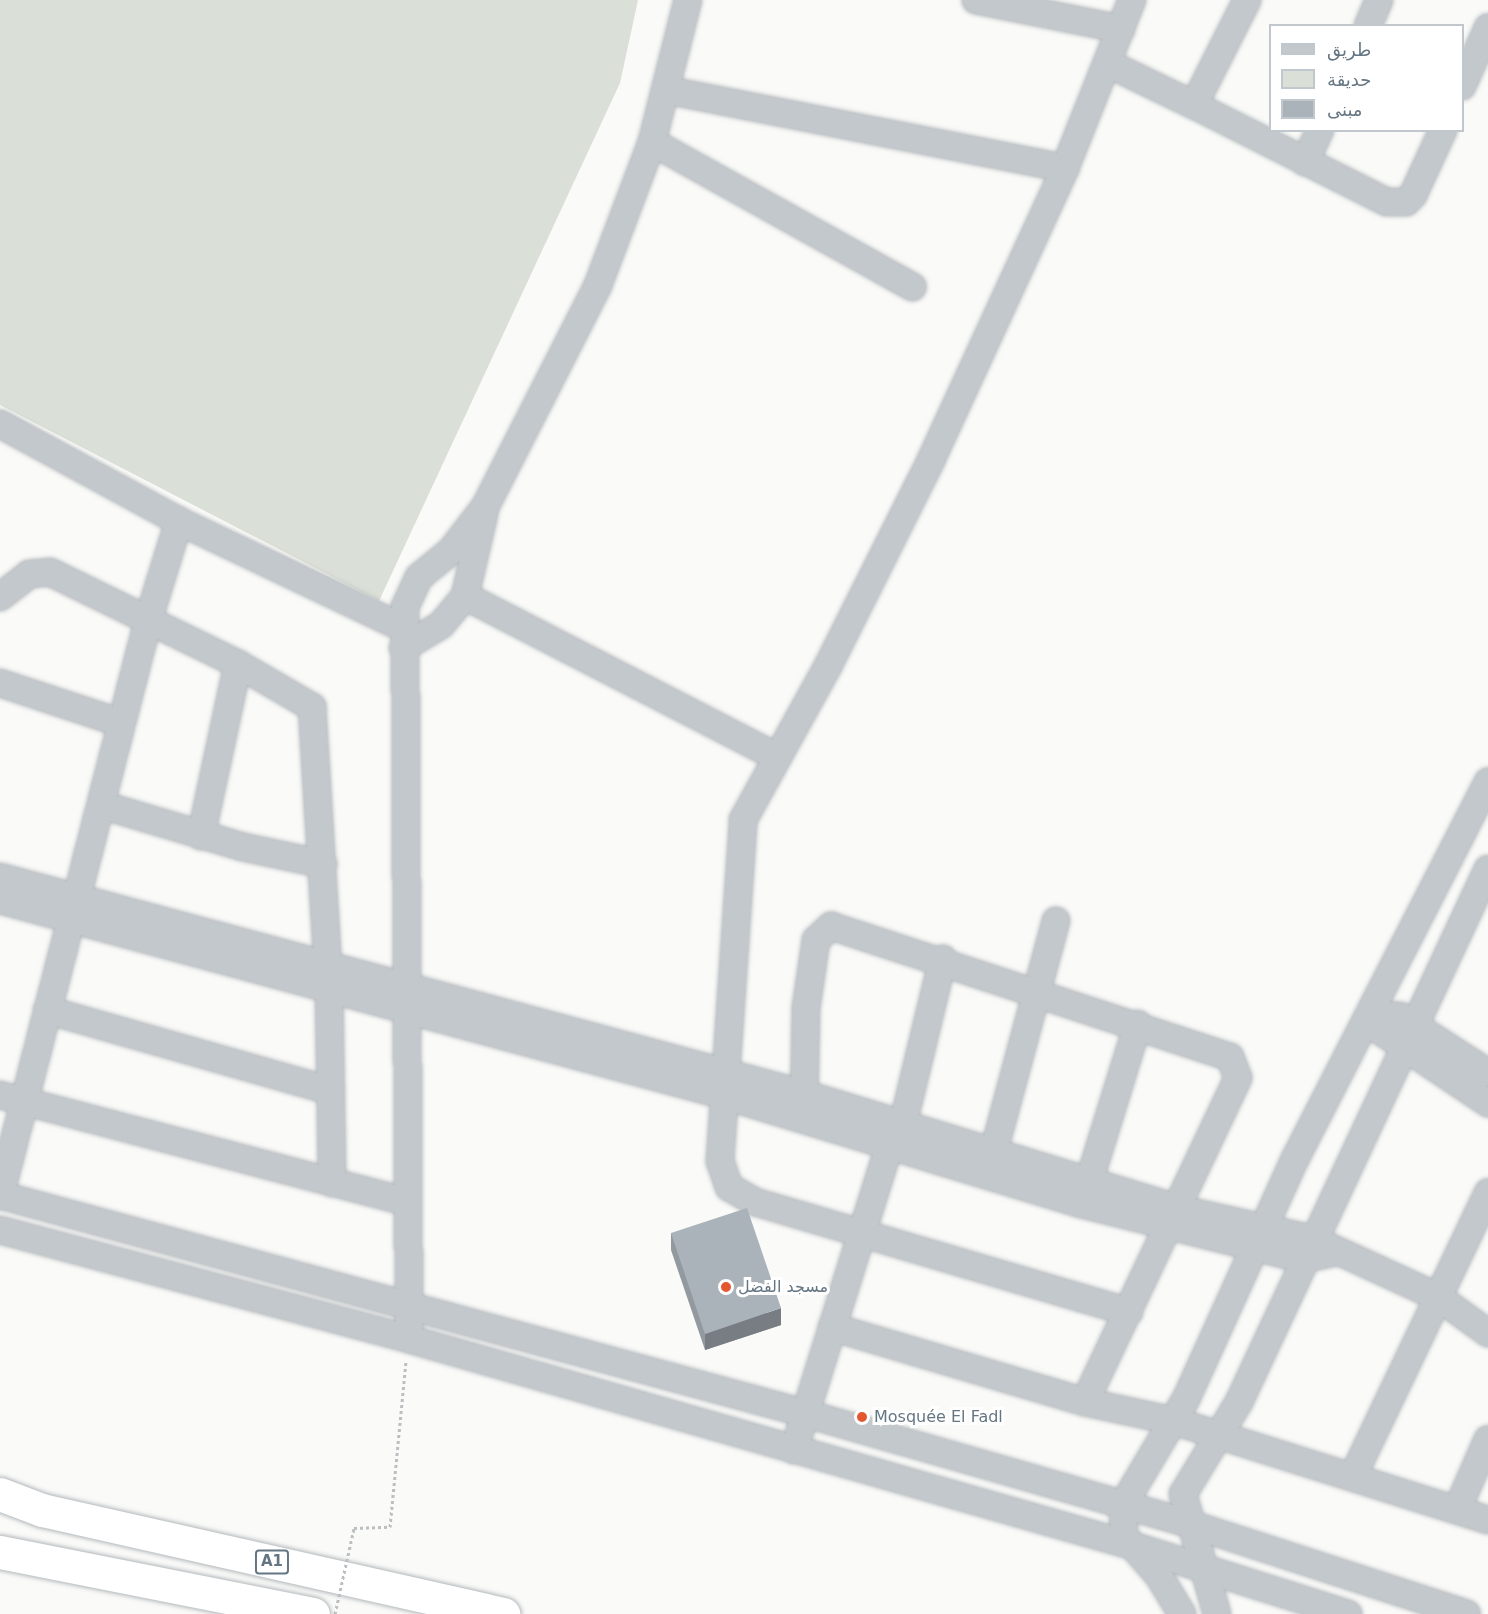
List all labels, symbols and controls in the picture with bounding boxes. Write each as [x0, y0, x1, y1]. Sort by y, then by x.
legend [1269, 24, 1464, 132]
text: طريق [1327, 39, 1371, 60]
text: حديقة [1327, 69, 1371, 90]
text: مبنى [1327, 99, 1363, 120]
place label: مسجد الفضل [738, 1277, 828, 1297]
marker: مسجد الفضل [719, 1280, 733, 1294]
place label: Mosquée El Fadl [874, 1407, 1003, 1427]
marker: Mosquée El Fadl [855, 1410, 869, 1424]
road number: A1 [254, 1550, 290, 1574]

